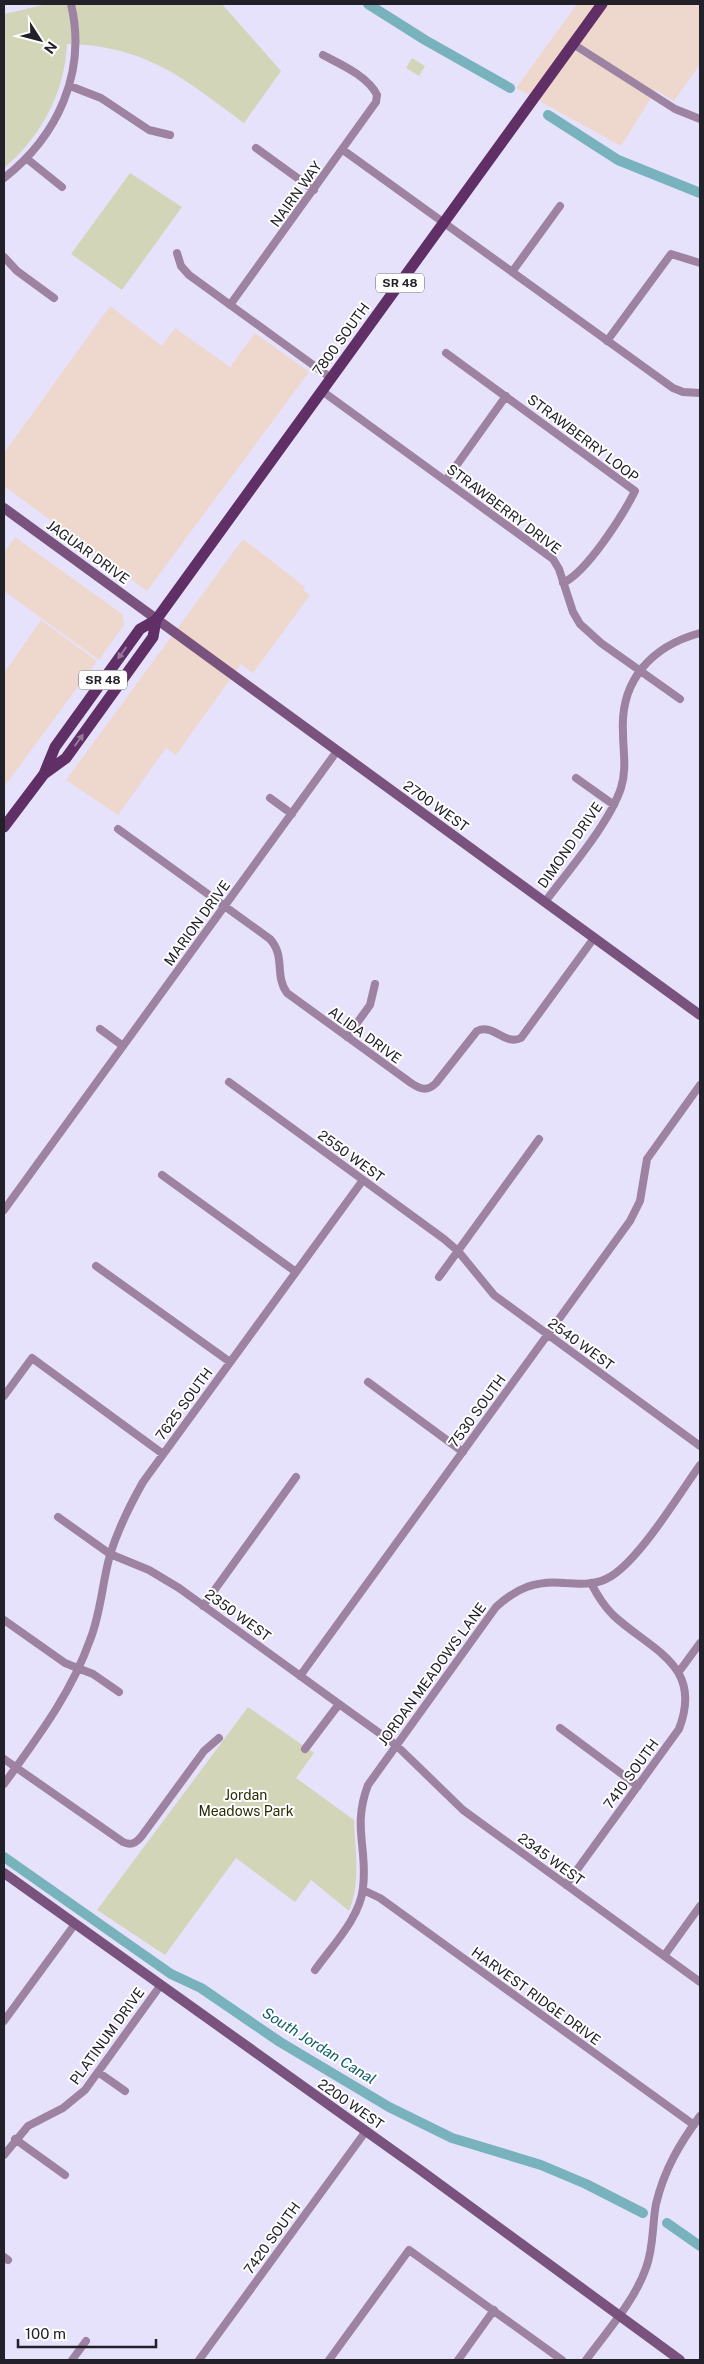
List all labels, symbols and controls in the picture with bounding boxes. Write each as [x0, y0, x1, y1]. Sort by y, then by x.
north arrow [15, 15, 65, 65]
text: N [41, 39, 60, 57]
street label: NAIRN WAY [267, 158, 325, 230]
road number: SR 48 [376, 274, 424, 292]
street label: 7800 SOUTH [309, 300, 373, 378]
street label: STRAWBERRY LOOP [524, 391, 642, 485]
street label: STRAWBERRY DRIVE [444, 461, 564, 557]
street label: JAGUAR DRIVE [44, 517, 132, 587]
one-way arrow [117, 646, 127, 660]
road number: SR 48 [79, 670, 127, 690]
one-way arrow [74, 733, 84, 747]
street label: 2700 WEST [400, 777, 472, 835]
street label: DIMOND DRIVE [534, 799, 606, 891]
street label: MARION DRIVE [161, 877, 233, 969]
street label: ALIDA DRIVE [326, 1003, 404, 1067]
street label: 2550 WEST [315, 1127, 387, 1185]
street label: 2540 WEST [545, 1315, 617, 1373]
street label: 7625 SOUTH [152, 1365, 216, 1443]
street label: 7530 SOUTH [445, 1371, 509, 1451]
street label: 2350 WEST [202, 1586, 274, 1644]
street label: JORDAN MEADOWS LANE [375, 1600, 489, 1748]
street label: 7410 SOUTH [600, 1736, 662, 1812]
park label: Jordan Meadows Park [198, 1787, 294, 1819]
street label: 2345 WEST [515, 1830, 587, 1888]
street label: HARVEST RIDGE DRIVE [468, 1944, 604, 2048]
street label: PLATINUM DRIVE [67, 1985, 147, 2087]
water label: South Jordan Canal [259, 2004, 379, 2087]
street label: 2200 WEST [315, 2076, 387, 2132]
street label: 7420 SOUTH [240, 2199, 304, 2277]
scale bar [18, 2316, 155, 2348]
text: 100 m [25, 2325, 66, 2342]

